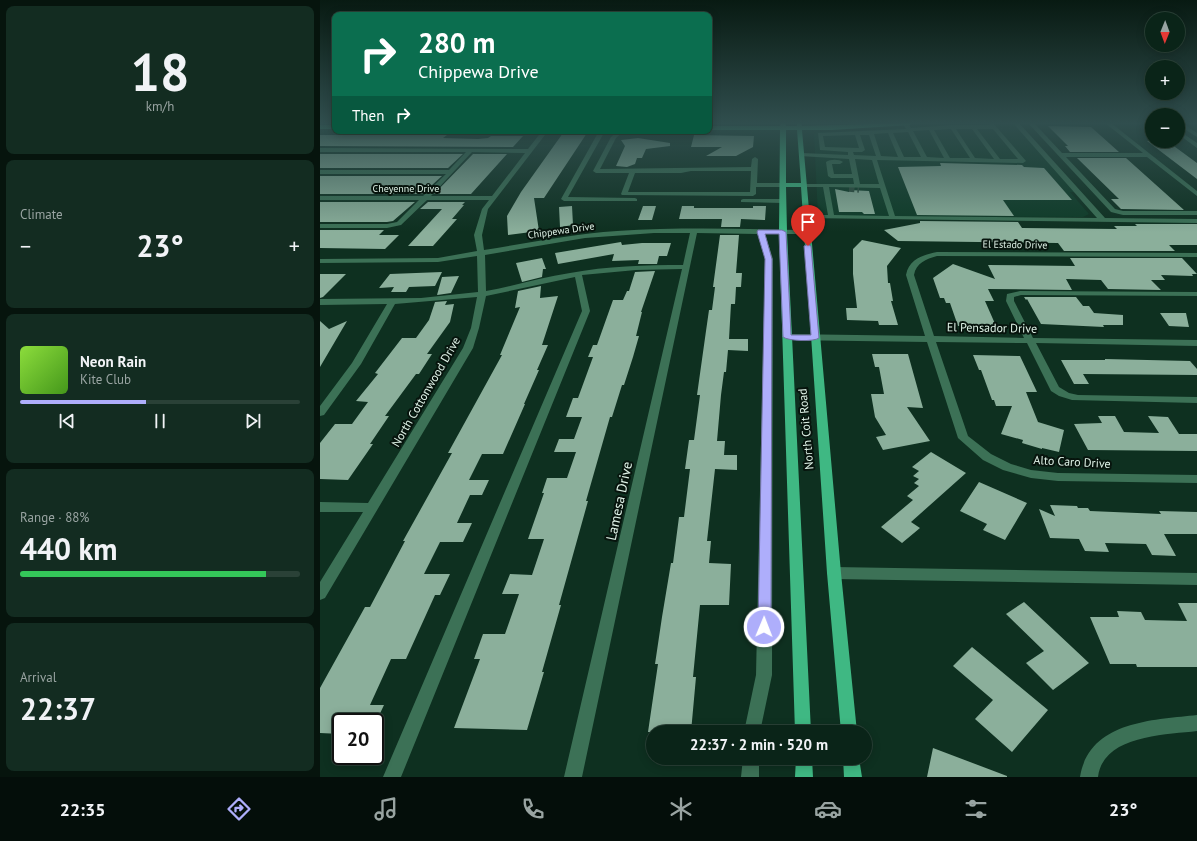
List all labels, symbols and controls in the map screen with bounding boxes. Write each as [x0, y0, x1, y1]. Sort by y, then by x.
north arrow [1145, 12, 1185, 52]
map controls [1145, 12, 1185, 148]
text: 280 m [418, 24, 495, 61]
icon: right [352, 28, 404, 80]
text: 18 [131, 38, 189, 105]
text: Chippewa Drive [418, 60, 539, 83]
button: + [1145, 60, 1185, 100]
text: km/h [146, 98, 174, 115]
icon: right [392, 104, 414, 126]
text: Then [352, 106, 384, 125]
button: − [1145, 108, 1185, 148]
street label: Cheyenne Drive [373, 182, 439, 195]
pin [791, 205, 825, 246]
text: Climate [20, 206, 63, 223]
icon: arrive [797, 211, 819, 233]
street label: Chippewa Drive [527, 219, 595, 242]
text: 23° [136, 226, 184, 265]
text: − [20, 232, 31, 260]
text: + [289, 232, 300, 260]
street label: El Estado Drive [983, 237, 1047, 252]
street label: El Pensador Drive [947, 319, 1037, 336]
street label: North Cottonwood Drive [388, 334, 463, 450]
text: Neon Rain [80, 352, 146, 371]
text: Kite Club [80, 371, 131, 388]
street label: North Coit Road [794, 388, 817, 470]
icon: previous [56, 410, 78, 432]
icon: pause [149, 410, 171, 432]
icon: next [242, 410, 264, 432]
street label: Alto Caro Drive [1033, 452, 1111, 471]
street label: Lamesa Drive [602, 460, 636, 542]
text: Range · 88% [20, 509, 89, 526]
text: 440 km [20, 529, 118, 568]
position arrow [743, 606, 785, 648]
text: Arrival [20, 669, 56, 686]
text: 22:37 [20, 689, 96, 728]
speed limit sign: 20 [332, 713, 384, 765]
text: 22:37 · 2 min · 520 m [690, 735, 828, 754]
icon: directions [225, 795, 253, 823]
icon: music [372, 795, 400, 823]
icon: phone [519, 795, 547, 823]
icon: climate [667, 795, 695, 823]
icon: car [814, 795, 842, 823]
icon: filters [962, 795, 990, 823]
text: 22:35 [60, 798, 105, 821]
text: 23° [1109, 798, 1137, 821]

